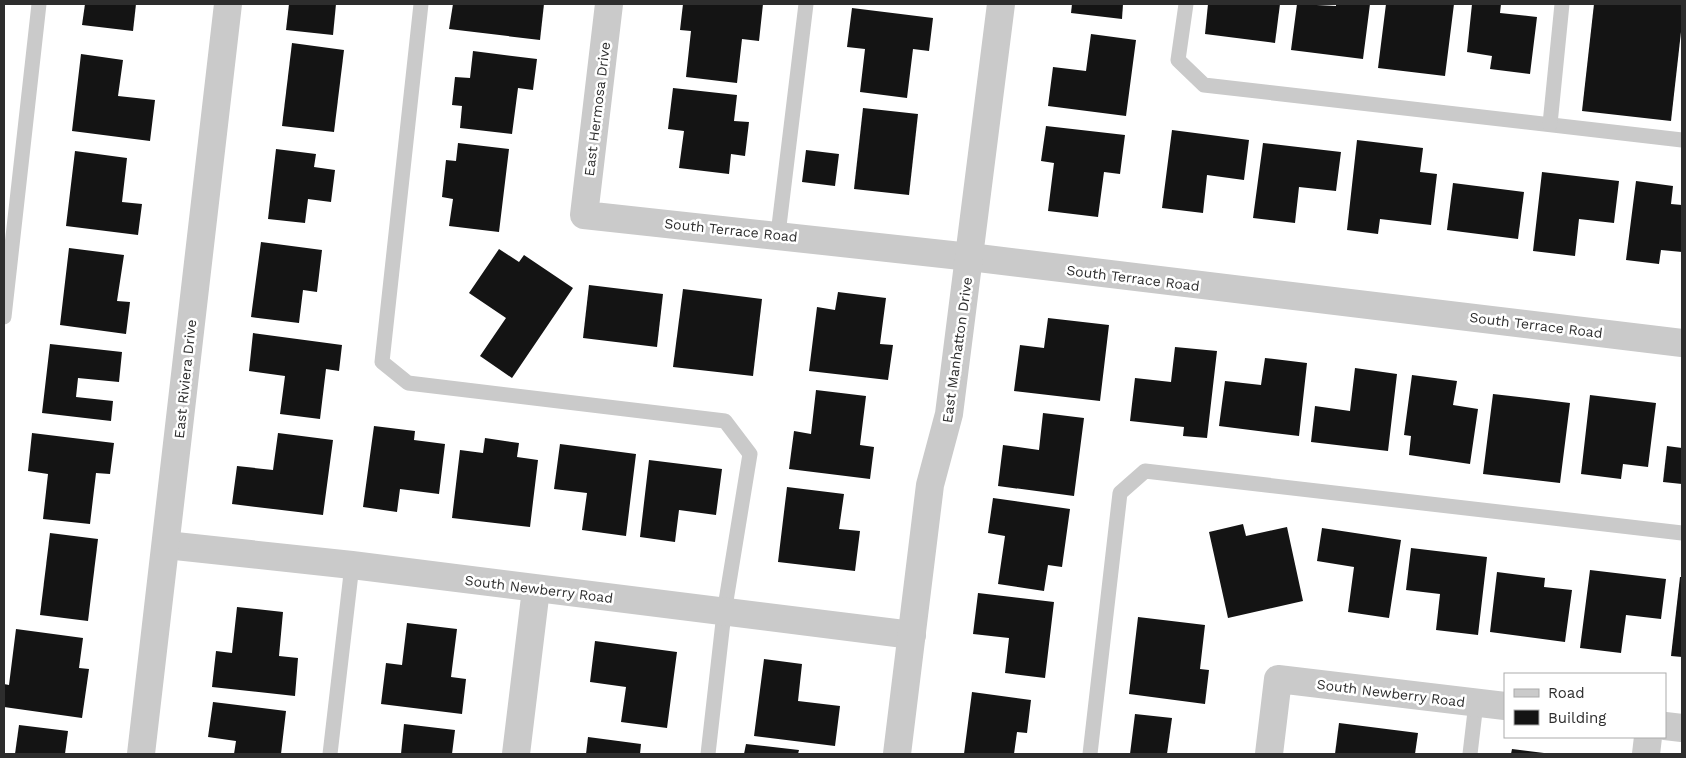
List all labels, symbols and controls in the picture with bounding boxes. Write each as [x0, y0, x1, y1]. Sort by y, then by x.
street label: East Hermosa Drive [581, 41, 613, 177]
street label: South Terrace Road [664, 215, 798, 245]
street label: South Terrace Road [1066, 262, 1200, 294]
street label: East Manhatton Drive [939, 276, 975, 424]
street label: South Terrace Road [1469, 309, 1603, 341]
street label: East Riviera Drive [171, 319, 199, 439]
street label: South Newberry Road [464, 572, 614, 606]
legend [1504, 673, 1666, 738]
street label: South Newberry Road [1316, 676, 1466, 710]
text: Road [1548, 684, 1585, 702]
text: Building [1548, 709, 1606, 727]

